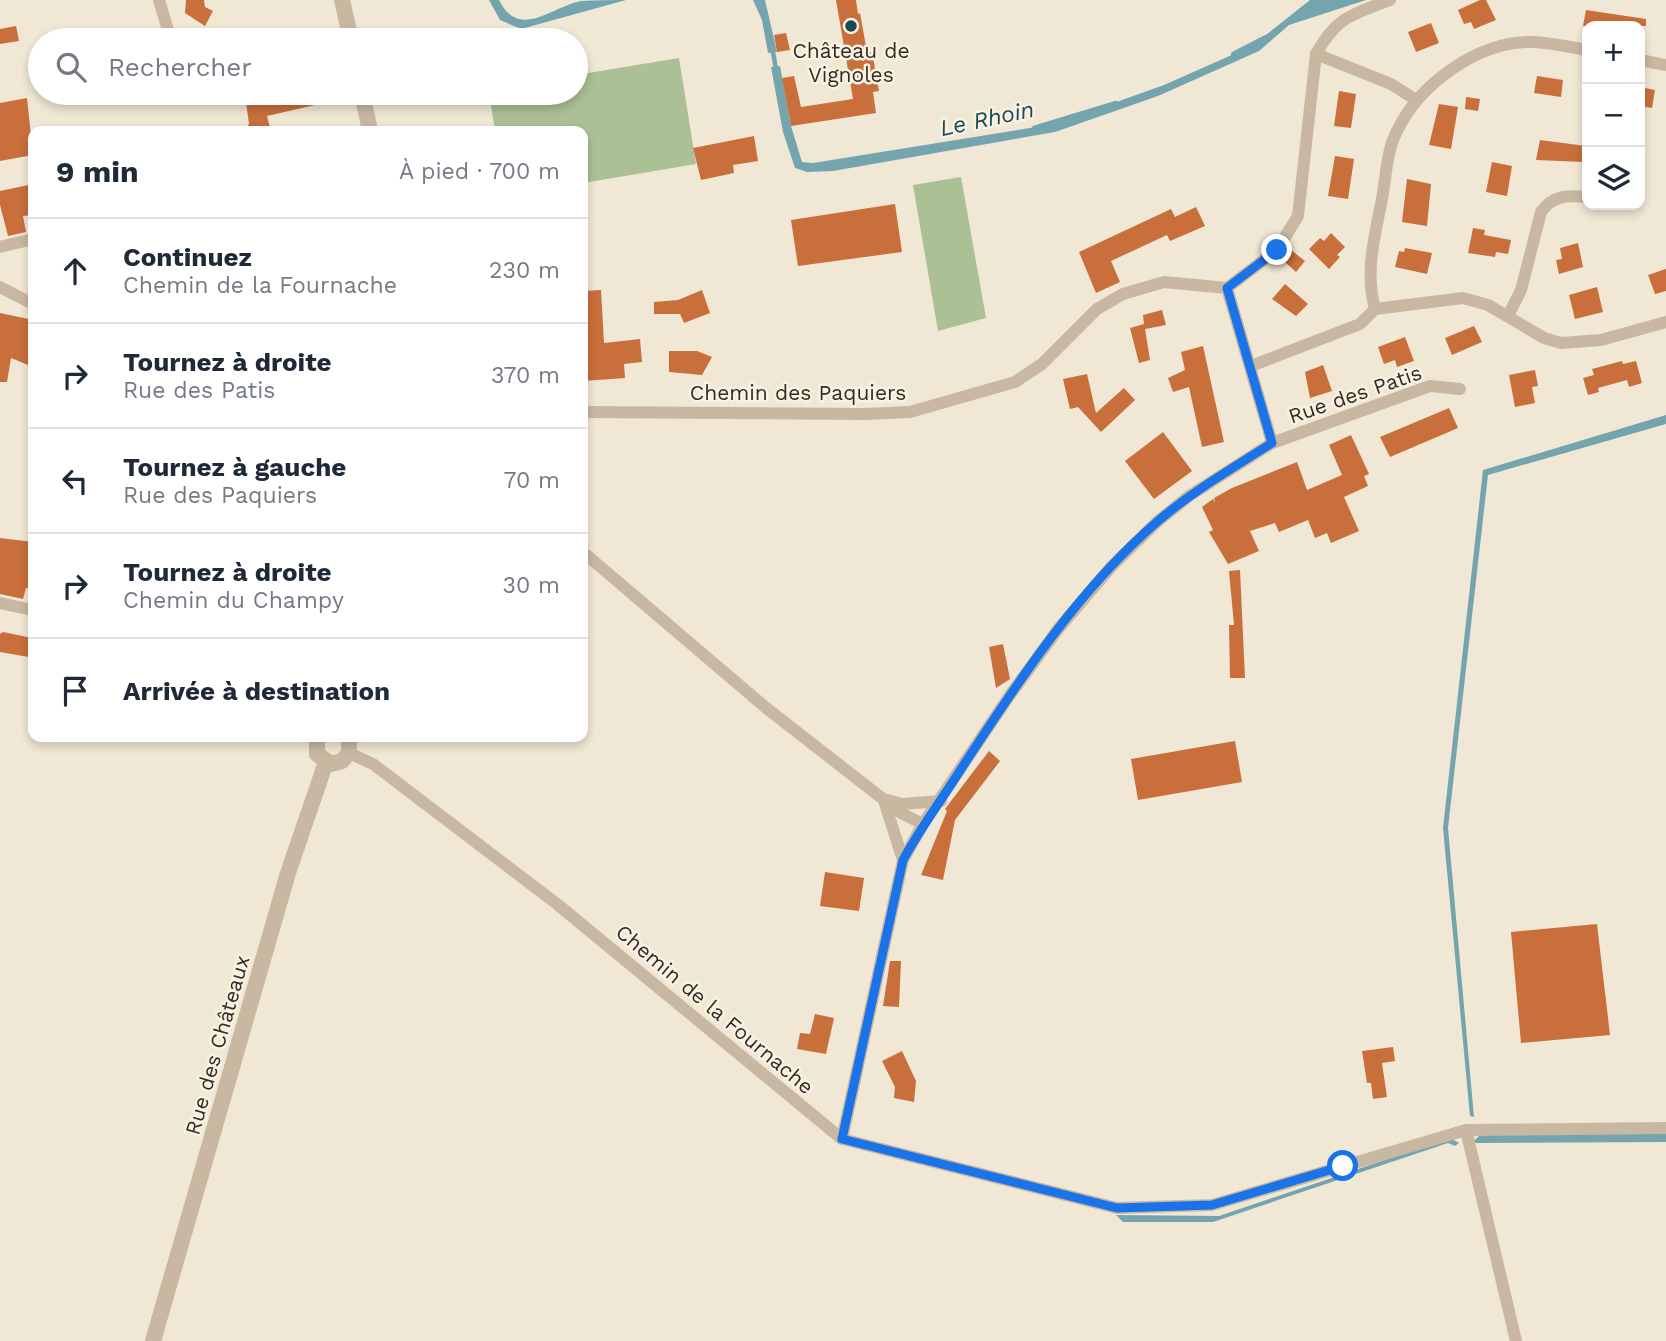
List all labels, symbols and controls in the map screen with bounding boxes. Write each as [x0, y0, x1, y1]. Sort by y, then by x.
marker: Château de Vignoles [843, 18, 859, 34]
map controls [1582, 21, 1645, 210]
button: + [1582, 21, 1645, 84]
search box [28, 28, 588, 105]
place label: Château de Vignoles [792, 38, 910, 87]
icon: search [52, 48, 90, 86]
text: Rechercher [108, 52, 252, 82]
button: − [1582, 84, 1645, 147]
water label: Le Rhoin [937, 96, 1037, 142]
button: layers [1582, 147, 1645, 210]
text: 9 min [56, 154, 139, 189]
text: À pied · 700 m [399, 158, 560, 185]
route end [1261, 234, 1292, 265]
text: Continuez [123, 242, 252, 272]
icon: ahead [56, 252, 94, 290]
text: 230 m [489, 257, 560, 284]
text: Chemin de la Fournache [123, 272, 397, 299]
text: Tournez à droite [123, 347, 332, 377]
icon: right [56, 357, 94, 395]
street label: Rue des Patis [1285, 360, 1425, 428]
text: 370 m [491, 362, 560, 389]
text: Rue des Patis [123, 377, 275, 404]
street label: Chemin des Paquiers [690, 380, 906, 405]
text: Tournez à gauche [123, 452, 346, 482]
icon: left [56, 462, 94, 500]
text: 70 m [503, 467, 560, 494]
text: Rue des Paquiers [123, 482, 317, 509]
text: Tournez à droite [123, 557, 332, 587]
icon: right [56, 567, 94, 605]
text: 30 m [503, 572, 560, 599]
text: Chemin du Champy [123, 587, 344, 614]
icon: arrive [56, 672, 94, 710]
text: Arrivée à destination [123, 676, 390, 706]
street label: Chemin de la Fournache [611, 919, 819, 1099]
street label: Rue des Châteaux [179, 952, 255, 1138]
route start [1327, 1150, 1358, 1181]

